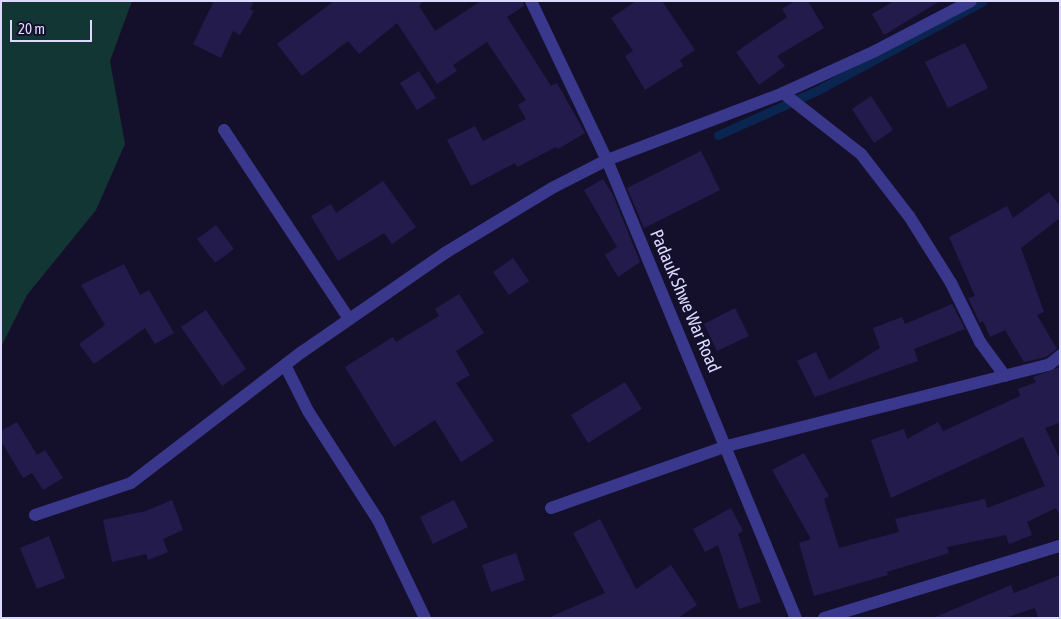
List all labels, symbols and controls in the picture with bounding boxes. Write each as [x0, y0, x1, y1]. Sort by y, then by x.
scale bar [12, 10, 95, 42]
text: 20 m [18, 20, 45, 37]
street label: Padauk Shwe War Road [645, 226, 725, 376]

